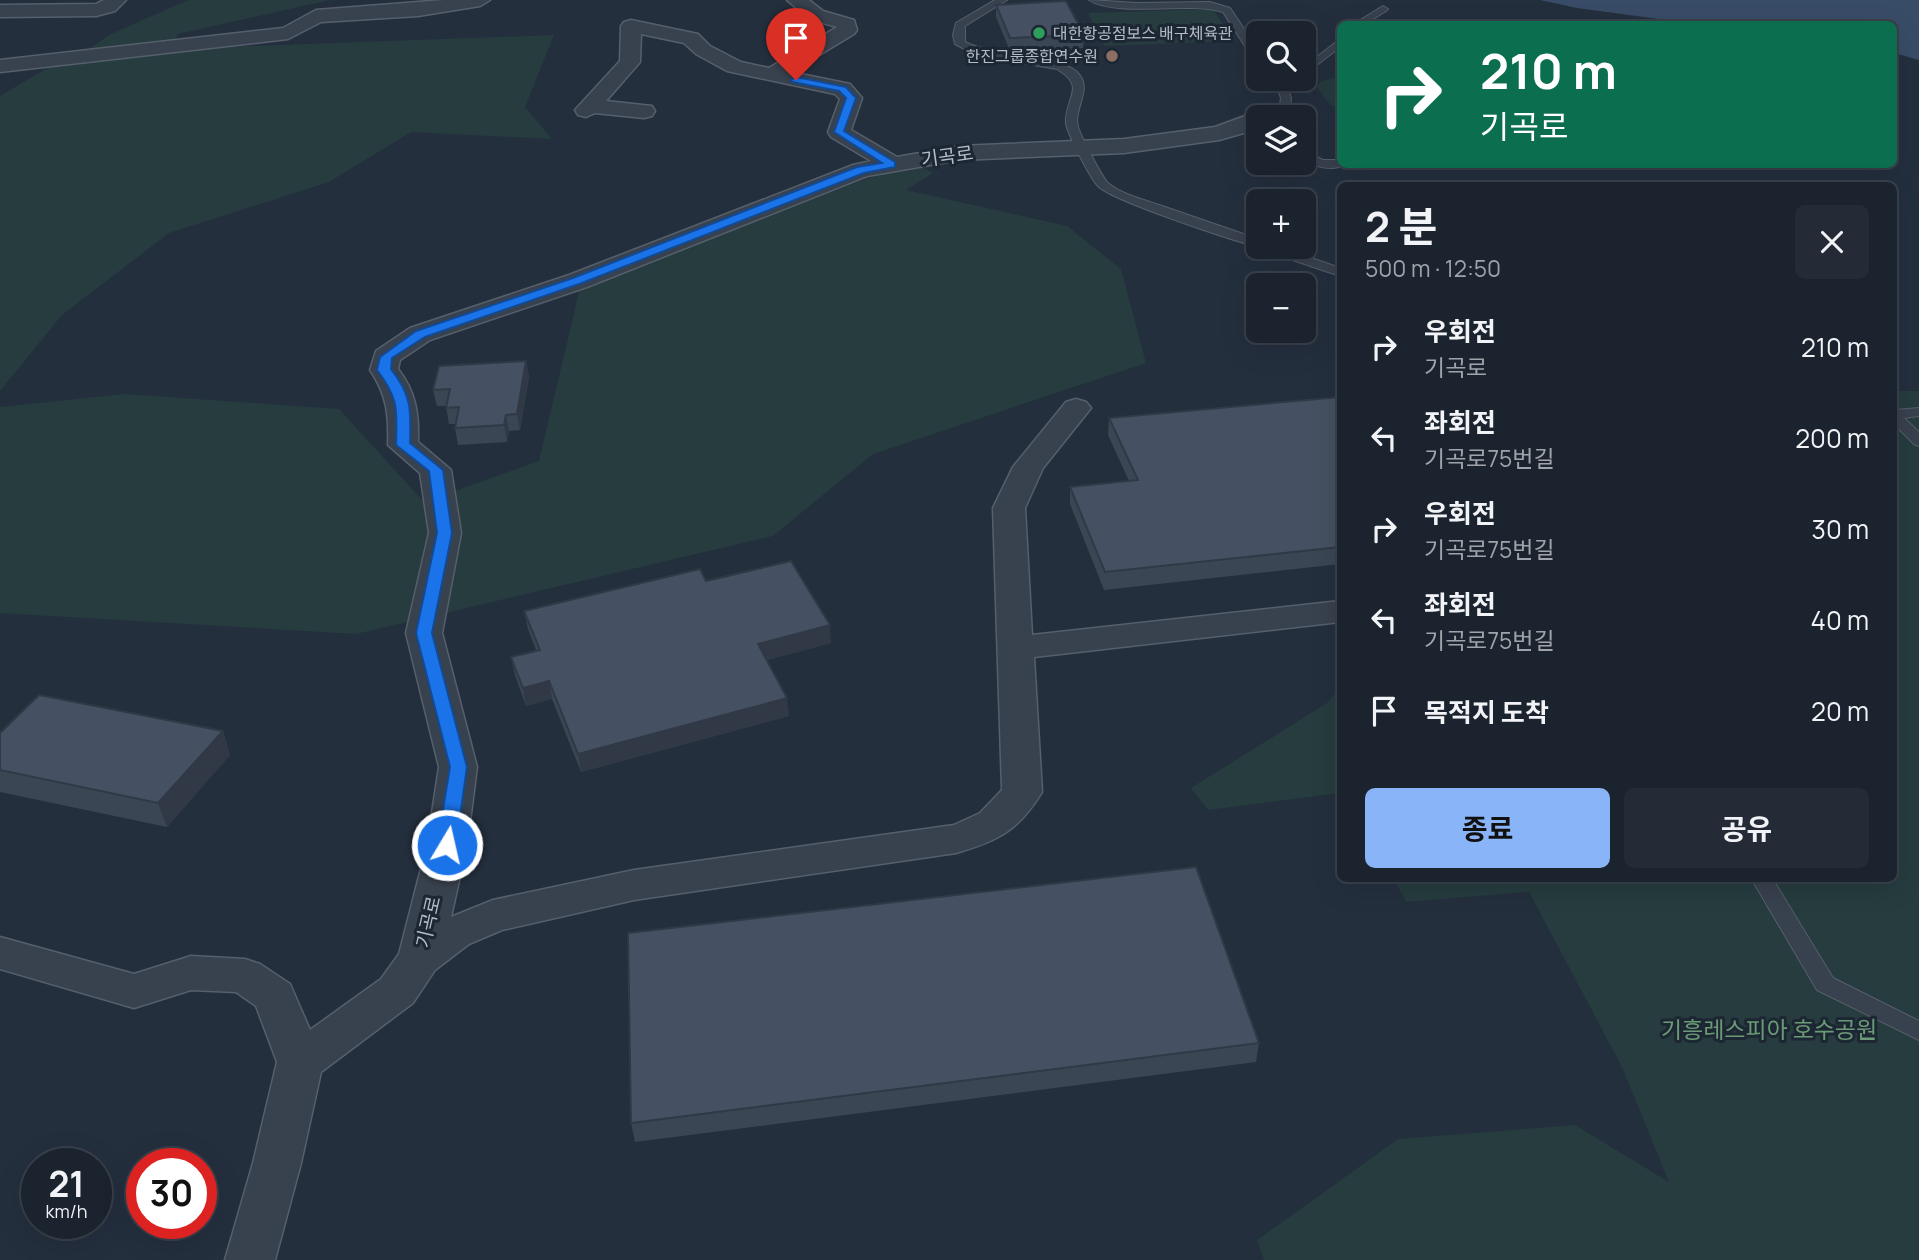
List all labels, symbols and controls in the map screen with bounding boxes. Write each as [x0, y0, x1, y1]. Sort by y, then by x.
pin [766, 8, 826, 80]
icon: arrive [777, 19, 815, 57]
map controls [1246, 21, 1316, 343]
button: search [1246, 21, 1316, 91]
place label: 대한항공점보스 배구체육관 [1053, 22, 1233, 44]
marker: 대한항공점보스 배구체육관 [1031, 25, 1047, 41]
text: 210 m [1480, 37, 1617, 104]
place label: 한진그룹종합연수원 [966, 45, 1098, 67]
marker: 한진그룹종합연수원 [1104, 48, 1120, 64]
icon: right [1365, 49, 1456, 140]
text: 기곡로 [1480, 104, 1568, 148]
button: layers [1246, 105, 1316, 175]
street label: 기곡로 [919, 139, 975, 173]
button: + [1246, 189, 1316, 259]
text: 2 분 [1365, 197, 1437, 255]
button: close [1795, 205, 1869, 279]
text: 500 m · 12:50 [1365, 252, 1501, 284]
button: − [1246, 273, 1316, 343]
text: 우회전 [1424, 313, 1496, 349]
icon: right [1365, 328, 1403, 366]
text: 210 m [1801, 329, 1869, 365]
text: 기곡로 [1424, 351, 1487, 383]
text: 좌회전 [1424, 404, 1496, 440]
icon: left [1365, 419, 1403, 457]
text: 200 m [1795, 420, 1869, 456]
text: 기곡로75번길 [1424, 442, 1555, 474]
text: 우회전 [1424, 495, 1496, 531]
icon: right [1365, 510, 1403, 548]
text: 30 m [1812, 511, 1869, 547]
text: 기곡로75번길 [1424, 533, 1555, 565]
text: 좌회전 [1424, 586, 1496, 622]
icon: left [1365, 601, 1403, 639]
text: 40 m [1811, 602, 1869, 638]
text: 기곡로75번길 [1424, 624, 1555, 656]
icon: arrive [1365, 692, 1403, 730]
text: 20 m [1811, 693, 1869, 729]
text: 목적지 도착 [1424, 694, 1549, 730]
button: 종료 [1365, 788, 1610, 868]
button: 공유 [1624, 788, 1869, 868]
position arrow [410, 808, 484, 882]
street label: 기곡로 [409, 894, 447, 950]
park label: 기흥레스피아 호수공원 [1661, 1013, 1877, 1045]
speed limit sign: 30 [126, 1148, 217, 1239]
text: 21 [48, 1160, 85, 1208]
text: km/h [46, 1199, 87, 1223]

